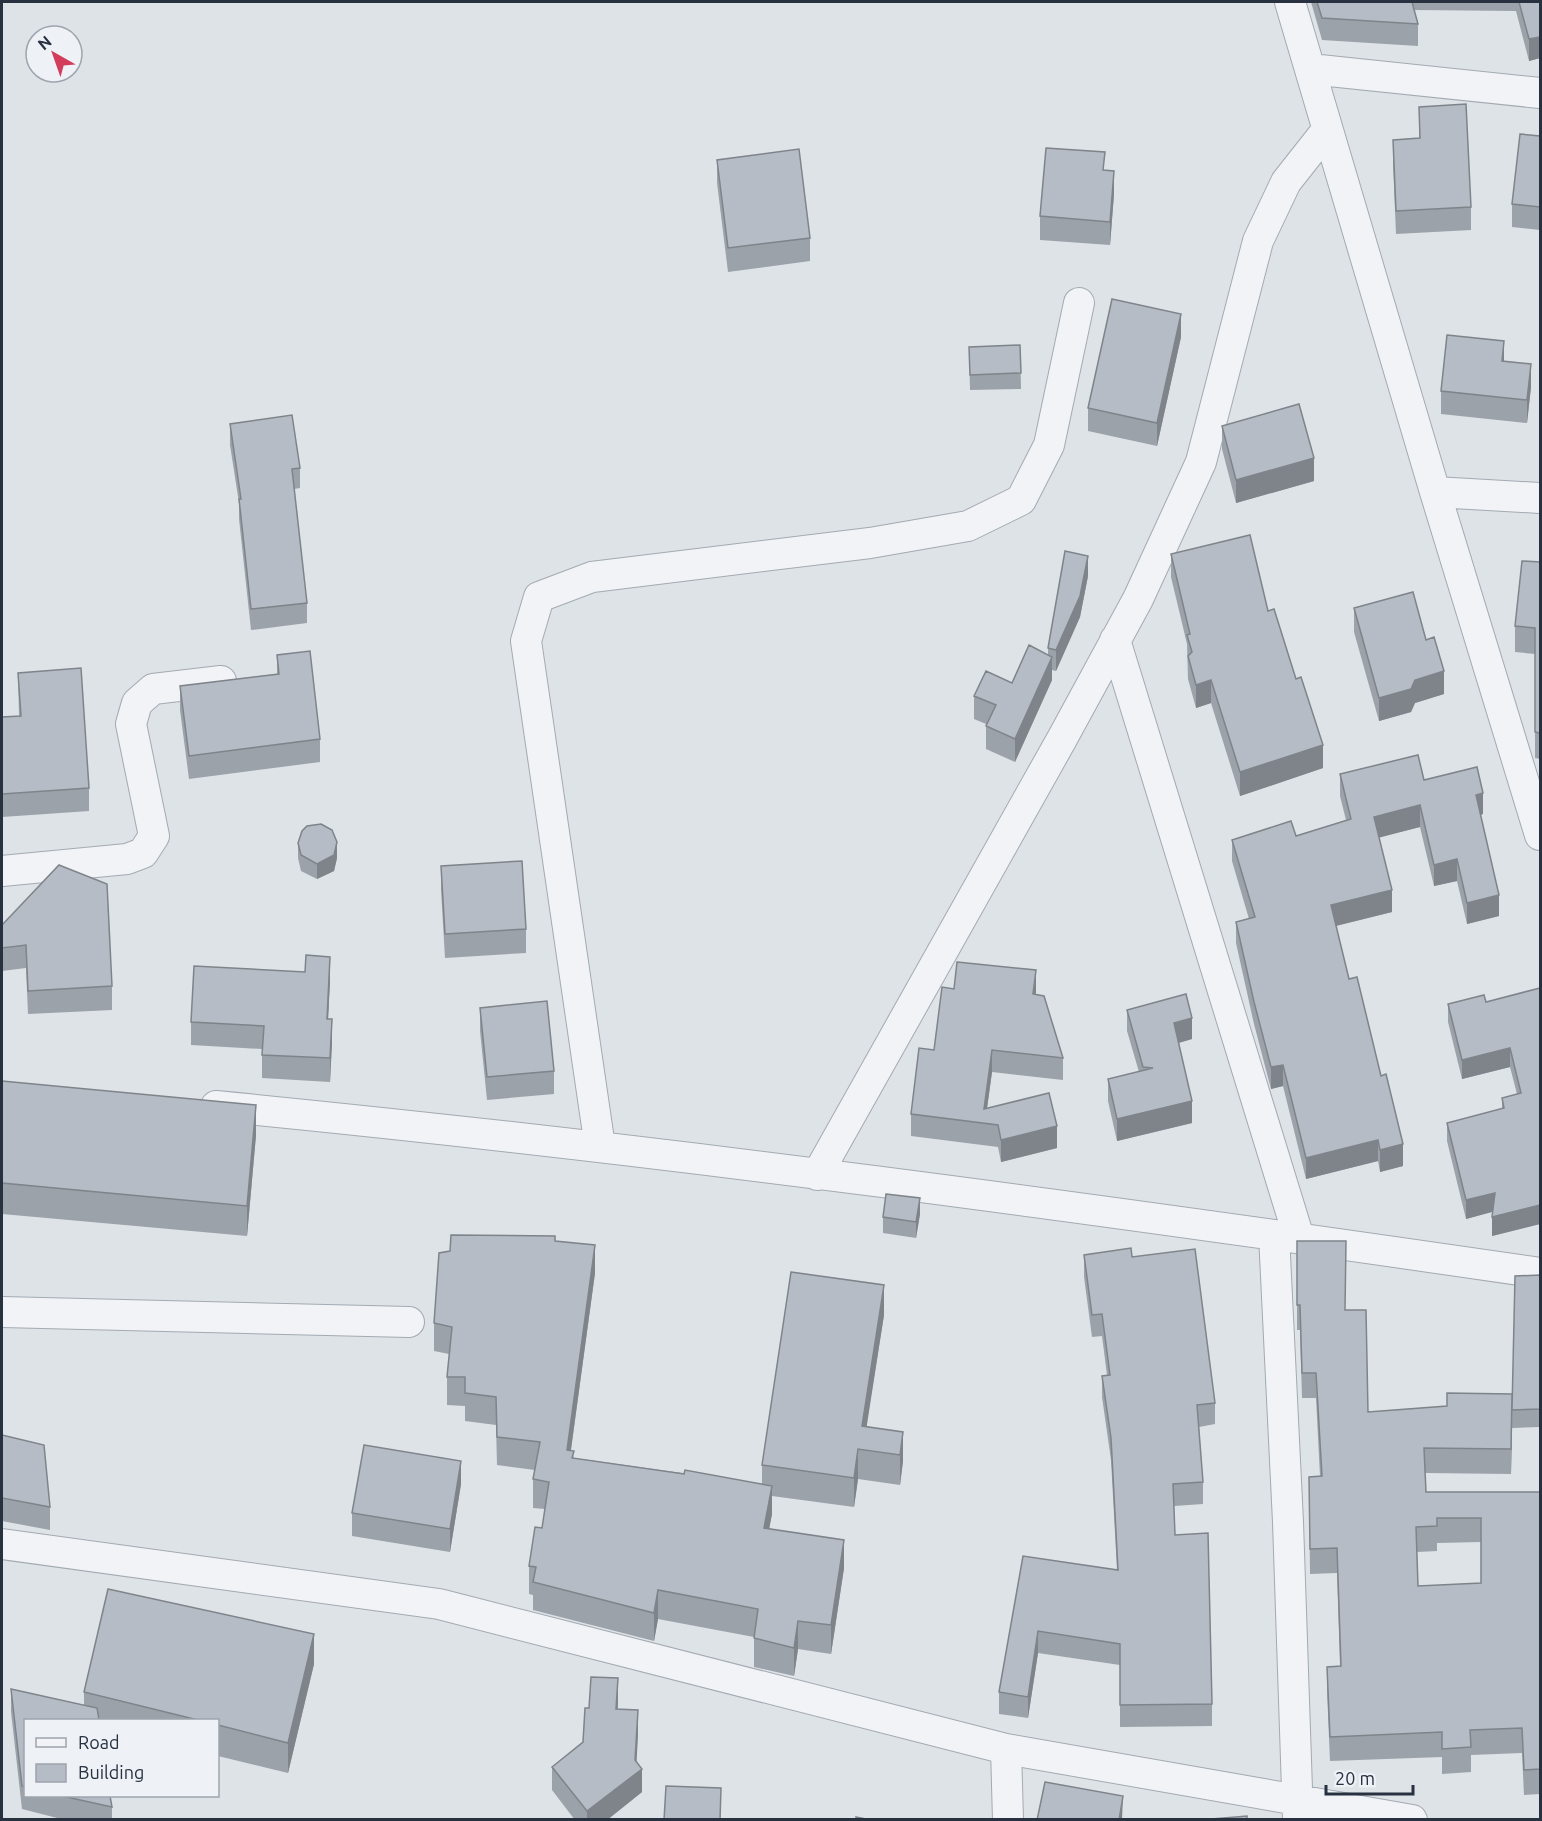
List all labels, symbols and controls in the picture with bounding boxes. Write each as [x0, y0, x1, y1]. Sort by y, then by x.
north arrow [24, 24, 84, 84]
text: N [34, 32, 55, 53]
legend [24, 1719, 219, 1797]
text: Road [78, 1732, 120, 1752]
scale bar [1326, 1758, 1413, 1796]
text: Building [78, 1762, 144, 1782]
text: 20 m [1335, 1768, 1375, 1788]

